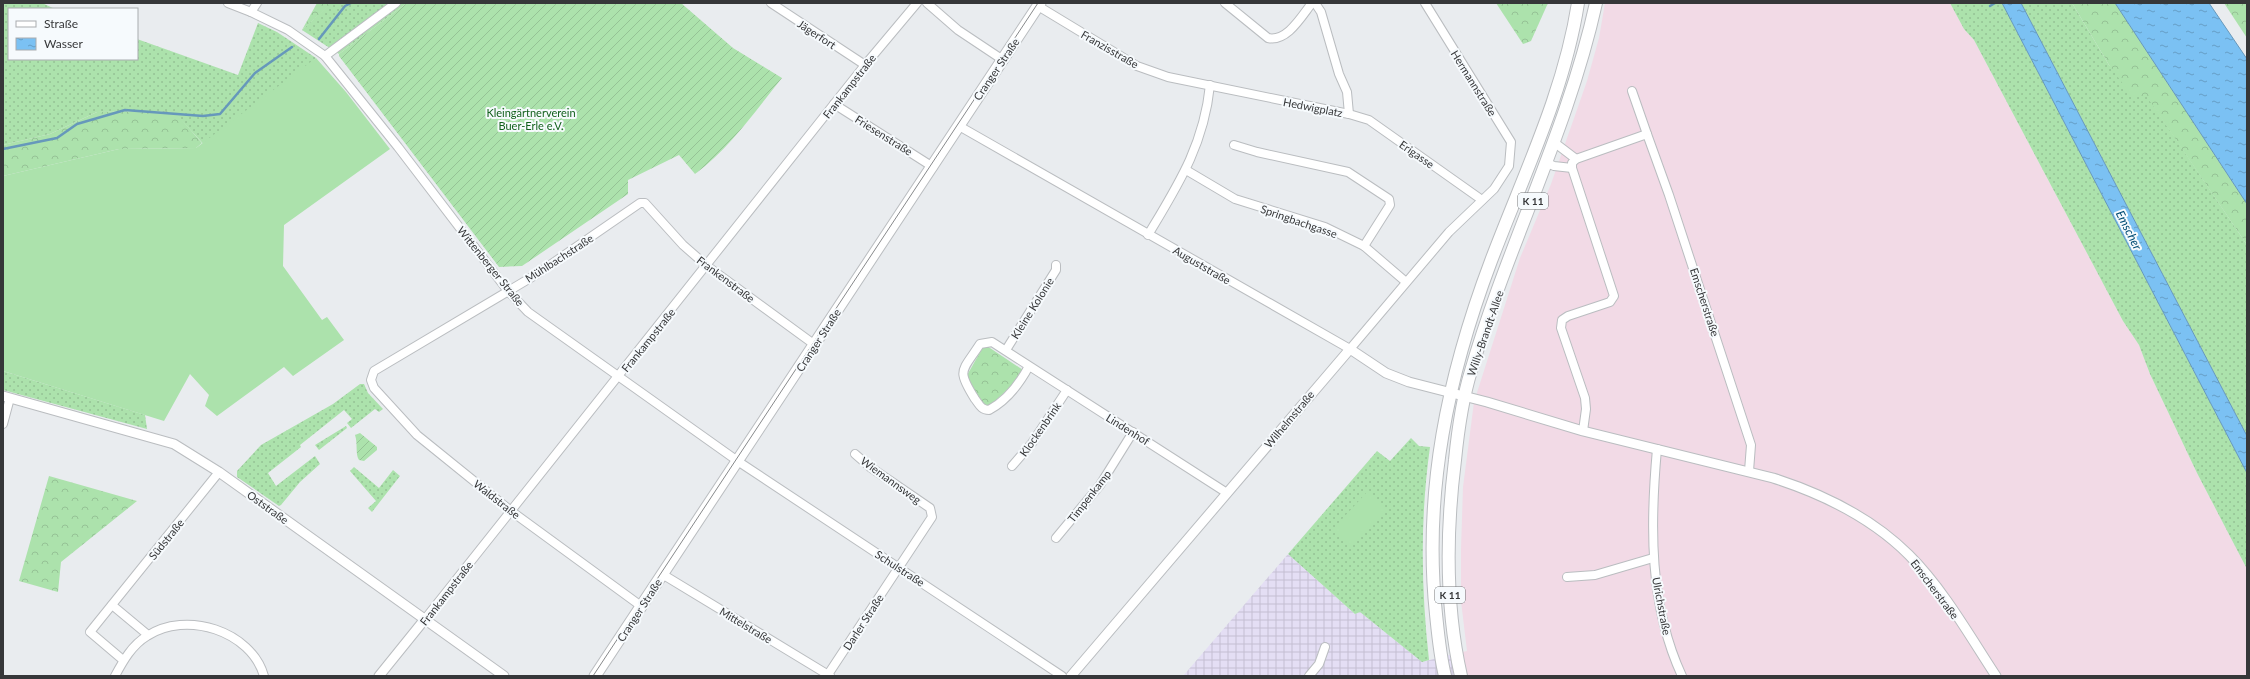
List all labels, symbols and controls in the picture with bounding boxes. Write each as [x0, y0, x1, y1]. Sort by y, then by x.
legend [8, 8, 138, 60]
text: Straße [44, 16, 78, 31]
street label: Jägerfort [795, 17, 839, 51]
street label: Franzisstraße [1079, 27, 1141, 71]
street label: Cranger Straße [970, 35, 1022, 103]
text: Wasser [44, 36, 83, 51]
street label: Hermannstraße [1449, 48, 1500, 118]
street label: Frankampstraße [820, 51, 878, 121]
street label: Hedwigplatz [1282, 95, 1344, 119]
park label: Kleingärtnerverein Buer-Erle e.V. [486, 106, 576, 132]
street label: Friesenstraße [853, 112, 915, 158]
street label: Erigasse [1397, 137, 1437, 171]
road number: K 11 [1518, 193, 1548, 209]
street label: Springbachgasse [1259, 202, 1339, 240]
water label: Emscher [2113, 208, 2146, 253]
street label: Wittenberger Straße [455, 224, 527, 309]
street label: Mühlbachstraße [523, 231, 596, 285]
street label: Auguststraße [1171, 243, 1233, 287]
street label: Frankenstraße [695, 253, 758, 305]
street label: Emscherstraße [1688, 266, 1722, 338]
street label: Kleine Kolonie [1008, 275, 1056, 341]
street label: Willy-Brandt-Allee [1464, 288, 1506, 378]
street label: Frankampstraße [618, 306, 678, 374]
street label: Cranger Straße [793, 306, 843, 374]
street label: Wilhelmstraße [1261, 388, 1317, 450]
street label: Klockenbrink [1017, 399, 1064, 459]
street label: Lindenhof [1104, 411, 1152, 447]
street label: Wiemannsweg [858, 454, 924, 506]
street label: Timpenkamp [1065, 467, 1113, 525]
street label: Waldstraße [471, 477, 523, 521]
street label: Oststraße [245, 488, 291, 526]
street label: Südstraße [146, 516, 186, 562]
street label: Schulstraße [873, 547, 927, 589]
street label: Emscherstraße [1908, 557, 1962, 622]
street label: Frankampstraße [417, 558, 475, 628]
street label: Cranger Straße [614, 576, 664, 644]
street label: Ulrichstraße [1650, 576, 1674, 636]
road number: K 11 [1435, 587, 1465, 603]
street label: Darler Straße [840, 592, 886, 652]
street label: Mittelstraße [717, 604, 775, 646]

